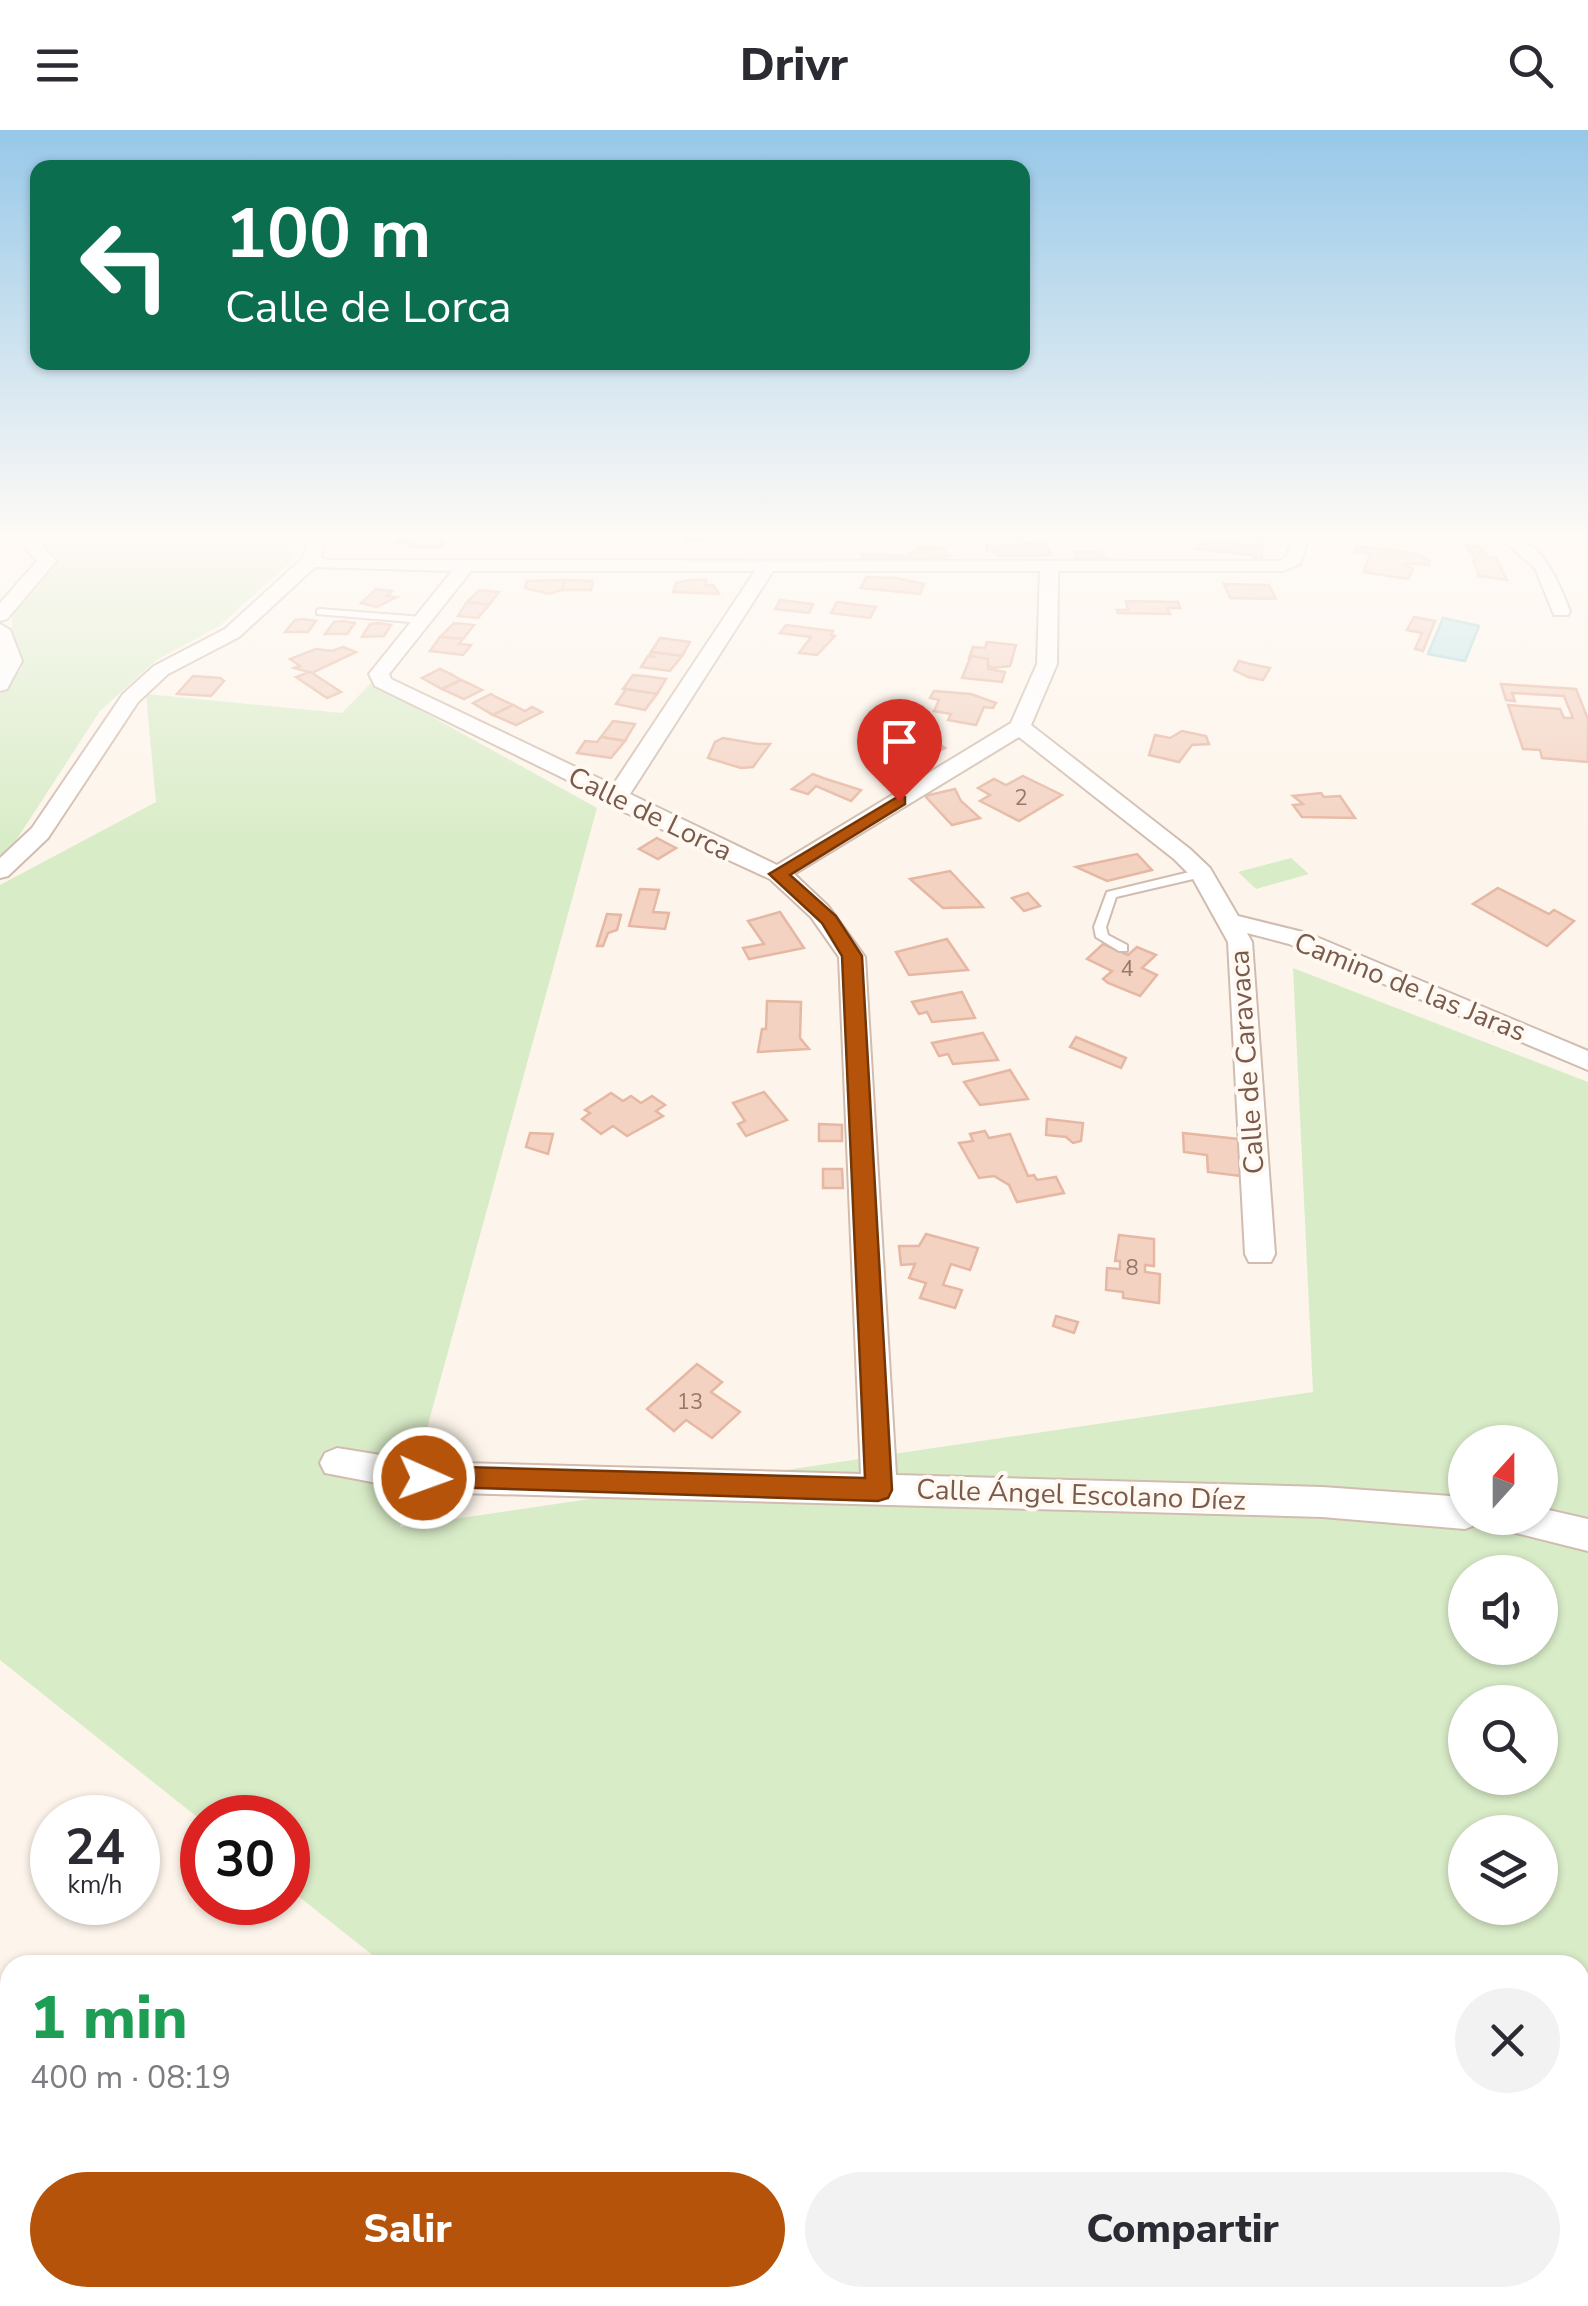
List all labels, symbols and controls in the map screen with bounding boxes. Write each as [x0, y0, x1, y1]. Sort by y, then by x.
text: Drivr [740, 35, 848, 96]
icon: menu [30, 38, 85, 93]
icon: search [1503, 38, 1558, 93]
text: 100 m [225, 186, 431, 282]
icon: left [60, 200, 190, 330]
text: Calle de Lorca [225, 277, 512, 338]
pin [857, 699, 942, 802]
icon: arrive [872, 714, 927, 769]
street label: Calle de Lorca [562, 758, 738, 870]
house number: 2 [1014, 783, 1028, 813]
street label: Camino de las Jaras [1289, 923, 1531, 1051]
street label: Calle de Caravaca [1220, 949, 1274, 1175]
house number: 4 [1120, 954, 1134, 984]
house number: 8 [1125, 1253, 1139, 1283]
house number: 13 [677, 1387, 703, 1417]
north arrow [1448, 1425, 1558, 1535]
map controls [1448, 1425, 1558, 1925]
position arrow [372, 1426, 476, 1530]
street label: Calle Ángel Escolano Díez [916, 1470, 1246, 1520]
button: sound [1448, 1555, 1558, 1665]
button: search [1448, 1685, 1558, 1795]
speed limit sign: 30 [180, 1795, 310, 1925]
text: 24 [65, 1813, 125, 1882]
button: layers [1448, 1815, 1558, 1925]
text: km/h [67, 1868, 123, 1902]
text: 1 min [30, 1977, 188, 2059]
button: close [1455, 1988, 1560, 2093]
text: 400 m · 08:19 [30, 2056, 231, 2099]
button: Salir [30, 2172, 785, 2287]
button: Compartir [805, 2172, 1560, 2287]

